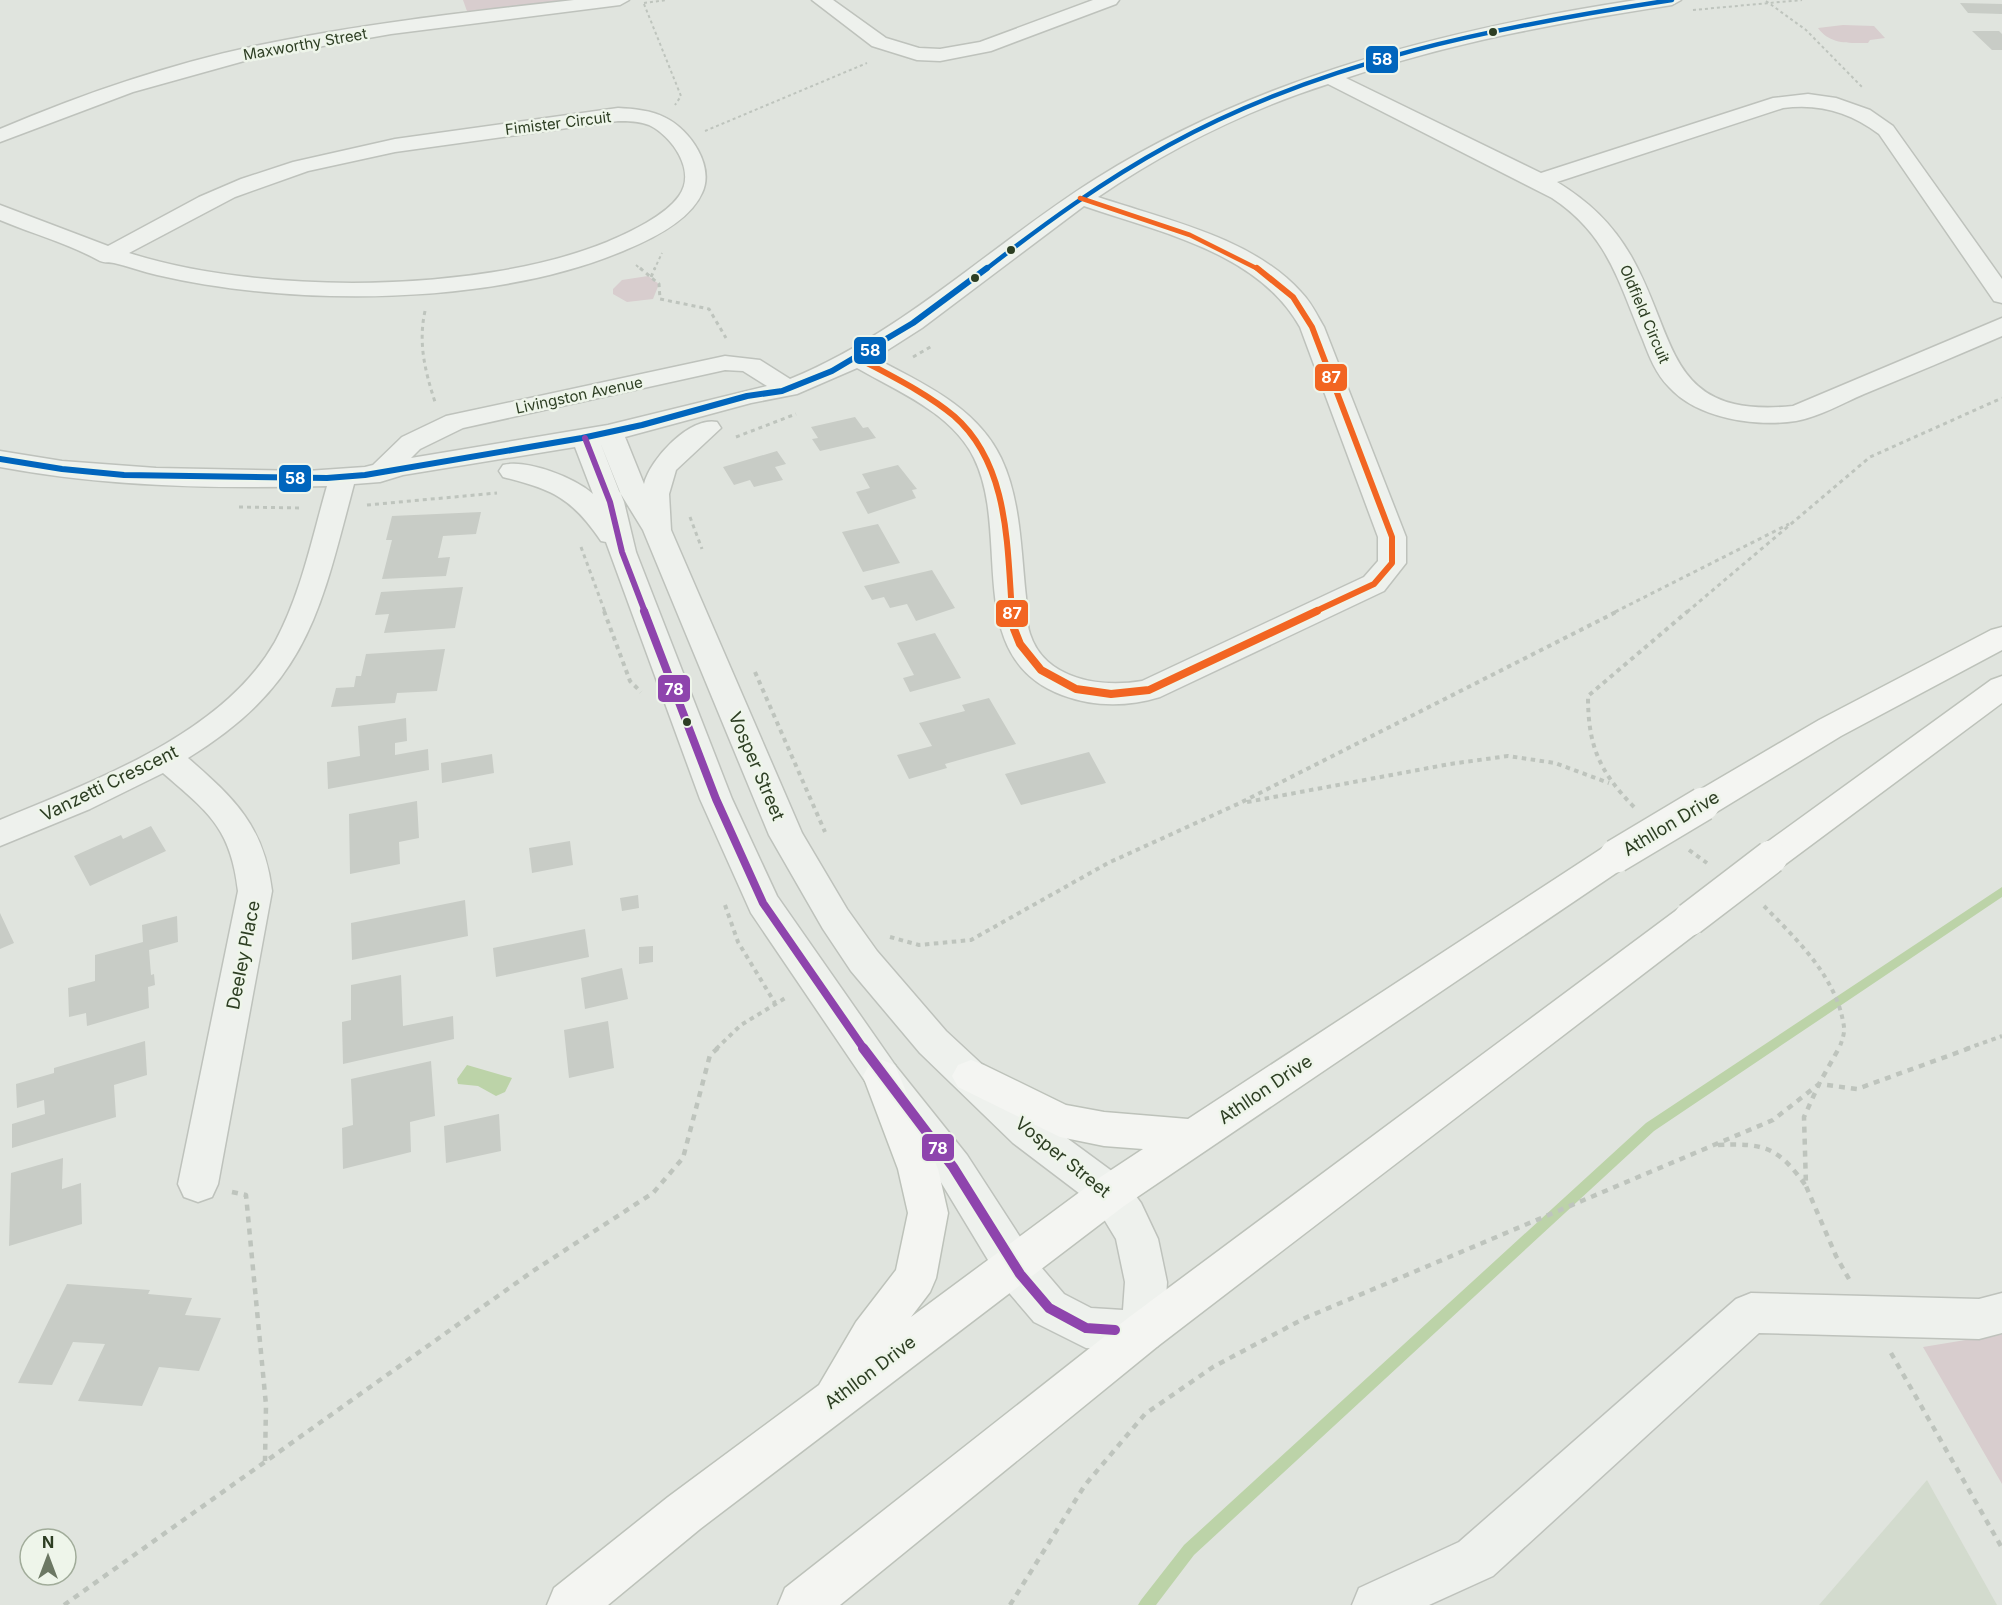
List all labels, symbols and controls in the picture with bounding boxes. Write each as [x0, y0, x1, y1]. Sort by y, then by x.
street label: Maxworthy Street [242, 24, 369, 64]
unlabelled marker [1487, 26, 1499, 38]
line badge: 58 [1365, 45, 1399, 74]
text: 58 [1372, 49, 1392, 69]
street label: Fimister Circuit [504, 107, 612, 139]
unlabelled marker [1005, 244, 1017, 256]
street label: Oldfield Circuit [1616, 262, 1674, 366]
unlabelled marker [969, 272, 981, 284]
line badge: 58 [853, 336, 887, 365]
text: 58 [860, 340, 880, 360]
line badge: 87 [1314, 363, 1348, 392]
text: 87 [1321, 367, 1341, 387]
street label: Livingston Avenue [514, 372, 644, 418]
line badge: 58 [278, 464, 312, 493]
text: 58 [285, 468, 305, 488]
line badge: 87 [995, 599, 1029, 628]
text: 87 [1002, 603, 1022, 623]
line badge: 78 [657, 674, 691, 703]
text: 78 [664, 679, 684, 699]
street label: Vosper Street [725, 709, 789, 824]
unlabelled marker [681, 716, 693, 728]
street label: Vanzetti Crescent [37, 741, 181, 825]
street label: Athllon Drive [1619, 786, 1723, 860]
street label: Deeley Place [222, 899, 264, 1011]
street label: Athllon Drive [1214, 1050, 1316, 1128]
street label: Vosper Street [1011, 1112, 1115, 1202]
line badge: 78 [921, 1133, 955, 1162]
text: 78 [928, 1138, 948, 1158]
street label: Athllon Drive [820, 1331, 920, 1413]
north arrow [18, 1527, 78, 1587]
text: N [42, 1532, 54, 1552]

